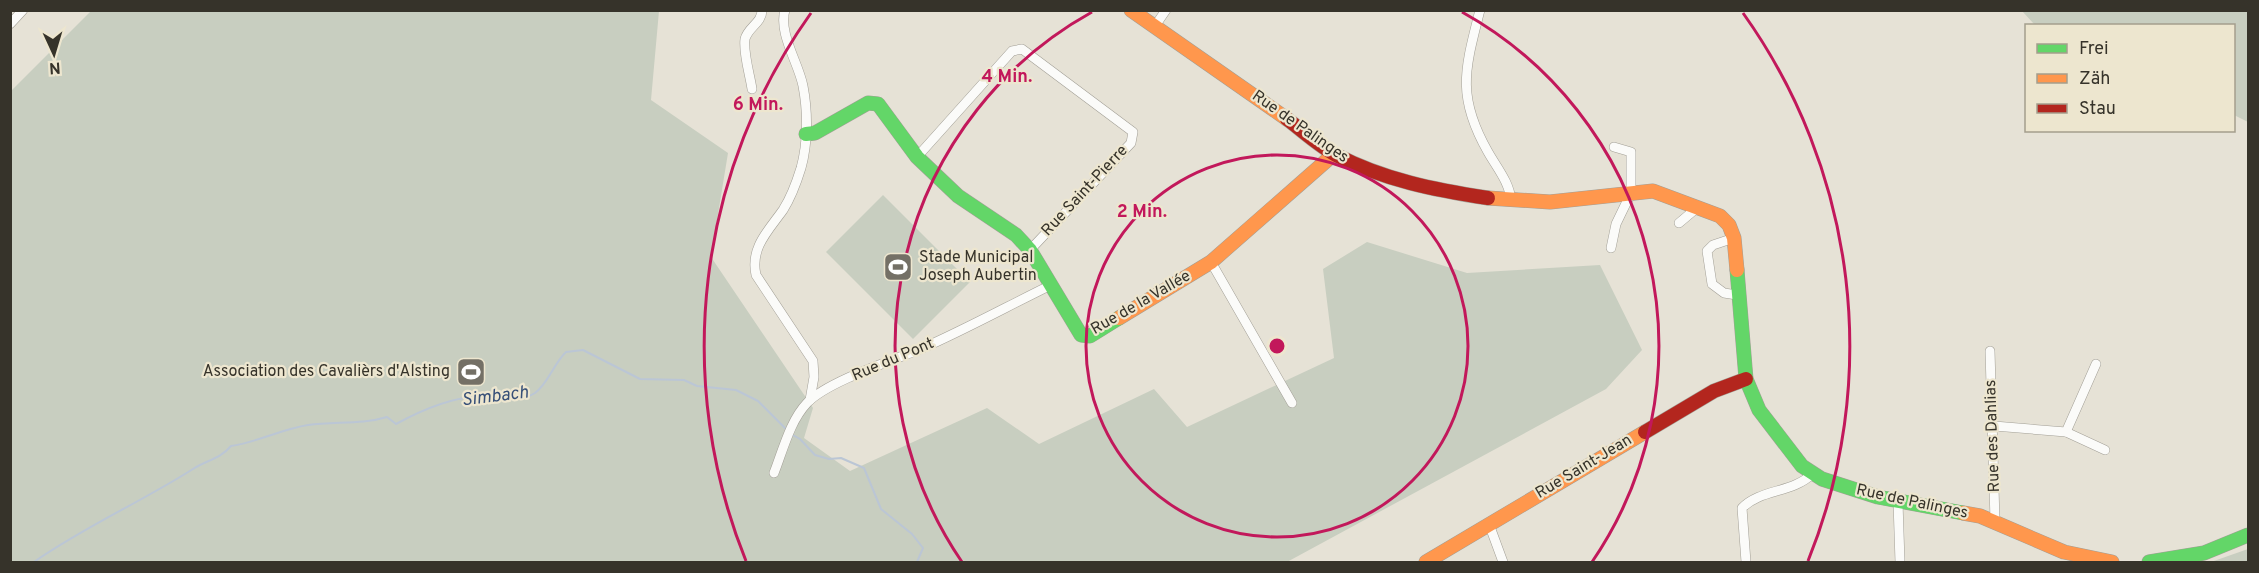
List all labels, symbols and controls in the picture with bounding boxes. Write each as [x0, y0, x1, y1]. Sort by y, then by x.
north arrow [24, 24, 84, 84]
legend [2025, 24, 2235, 132]
text: Frei [2079, 38, 2109, 61]
text: N [48, 57, 61, 77]
text: 4 Min. [982, 66, 1032, 89]
text: Zäh [2079, 68, 2110, 91]
street label: Rue de Palinges [1248, 86, 1352, 168]
text: 6 Min. [733, 94, 783, 117]
text: Stau [2079, 98, 2116, 121]
street label: Rue Saint-Pierre [1038, 141, 1132, 241]
text: 2 Min. [1117, 201, 1167, 224]
place label: Stade Municipal Joseph Aubertin [919, 248, 1037, 286]
sports icon: Stade Municipal Joseph Aubertin [882, 251, 914, 283]
street label: Rue de la Vallée [1087, 266, 1195, 340]
street label: Rue du Pont [849, 334, 937, 386]
centre of rings [1267, 336, 1287, 356]
sports icon: Association des Cavalièrs d'Alsting [455, 356, 487, 388]
place label: Association des Cavalièrs d'Alsting [203, 362, 450, 382]
street label: Rue des Dahlias [1981, 379, 2005, 493]
water label: Simbach [460, 381, 530, 413]
street label: Rue Saint-Jean [1532, 430, 1636, 504]
street label: Rue de Palinges [1854, 480, 1970, 524]

